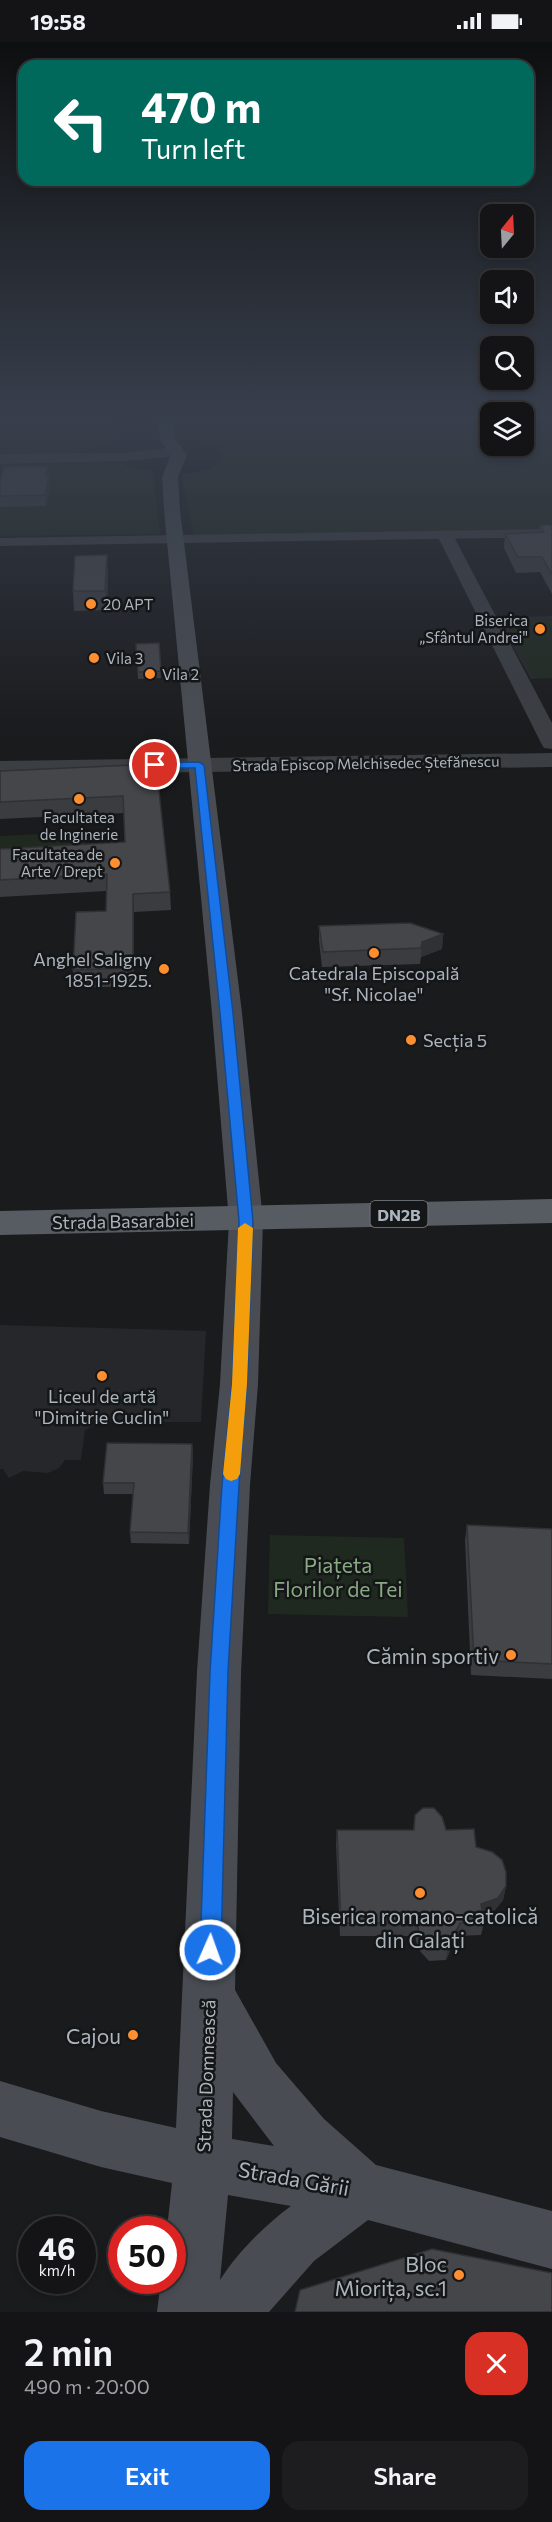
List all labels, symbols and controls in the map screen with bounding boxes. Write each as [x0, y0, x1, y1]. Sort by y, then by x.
text: 19:58 [30, 8, 86, 35]
text: 470 m [141, 80, 261, 132]
icon: left [42, 84, 120, 162]
text: Turn left [141, 132, 245, 165]
north arrow [480, 204, 534, 258]
map controls [480, 204, 534, 456]
button: sound [480, 270, 534, 324]
button: search [480, 336, 534, 390]
button: layers [480, 402, 534, 456]
place label: 20 APT [103, 595, 154, 613]
marker: 20 APT [84, 597, 98, 611]
place label: Biserica „Sfântul Andrei" [419, 611, 528, 646]
marker: Biserica „Sfântul Andrei" [533, 622, 547, 636]
place label: Vila 3 [106, 649, 143, 667]
marker: Vila 3 [87, 651, 101, 665]
place label: Vila 2 [162, 665, 199, 683]
marker: Vila 2 [143, 667, 157, 681]
pin [129, 739, 180, 790]
icon: arrive [138, 748, 171, 781]
street label: Strada Episcop Melchisedec Ștefănescu [232, 752, 500, 776]
marker: Facultatea de Inginerie [72, 792, 86, 806]
place label: Facultatea de Inginerie [40, 808, 118, 843]
place label: Facultatea de Arte / Drept [12, 845, 103, 880]
marker: Facultatea de Arte / Drept [108, 856, 122, 870]
marker: Catedrala Episcopală "Sf. Nicolae" [367, 946, 381, 960]
place label: Anghel Saligny 1851-1925. [33, 948, 152, 991]
marker: Anghel Saligny 1851-1925. [157, 962, 171, 976]
place label: Catedrala Episcopală "Sf. Nicolae" [289, 962, 459, 1005]
place label: Secția 5 [423, 1029, 487, 1052]
marker: Secția 5 [404, 1033, 418, 1047]
road number: DN2B [370, 1201, 428, 1227]
street label: Strada Basarabiei [52, 1209, 194, 1233]
marker: Liceul de artă "Dimitrie Cuclin" [95, 1369, 109, 1383]
place label: Liceul de artă "Dimitrie Cuclin" [35, 1385, 169, 1428]
park label: Piațeta Florilor de Tei [273, 1552, 403, 1601]
place label: Cămin sportiv [366, 1643, 499, 1668]
marker: Cămin sportiv [504, 1648, 518, 1662]
marker: Biserica romano-catolică din Galați [413, 1886, 427, 1900]
place label: Biserica romano-catolică din Galați [302, 1903, 538, 1954]
position arrow [178, 1918, 242, 1982]
street label: Strada Domnească [192, 1999, 220, 2153]
place label: Cajou [66, 2023, 121, 2048]
marker: Cajou [126, 2028, 140, 2042]
street label: Strada Gării [236, 2156, 352, 2200]
speed limit sign: 50 [108, 2216, 186, 2294]
text: 46 [39, 2229, 75, 2266]
place label: Bloc Miorița, sc.1 [334, 2251, 447, 2302]
text: km/h [39, 2261, 75, 2279]
marker: Bloc Miorița, sc.1 [452, 2268, 466, 2282]
text: 2 min [24, 2329, 113, 2373]
button: close [465, 2332, 528, 2395]
text: 490 m · 20:00 [24, 2374, 150, 2398]
button: Exit [24, 2441, 270, 2510]
button: Share [282, 2441, 528, 2510]

